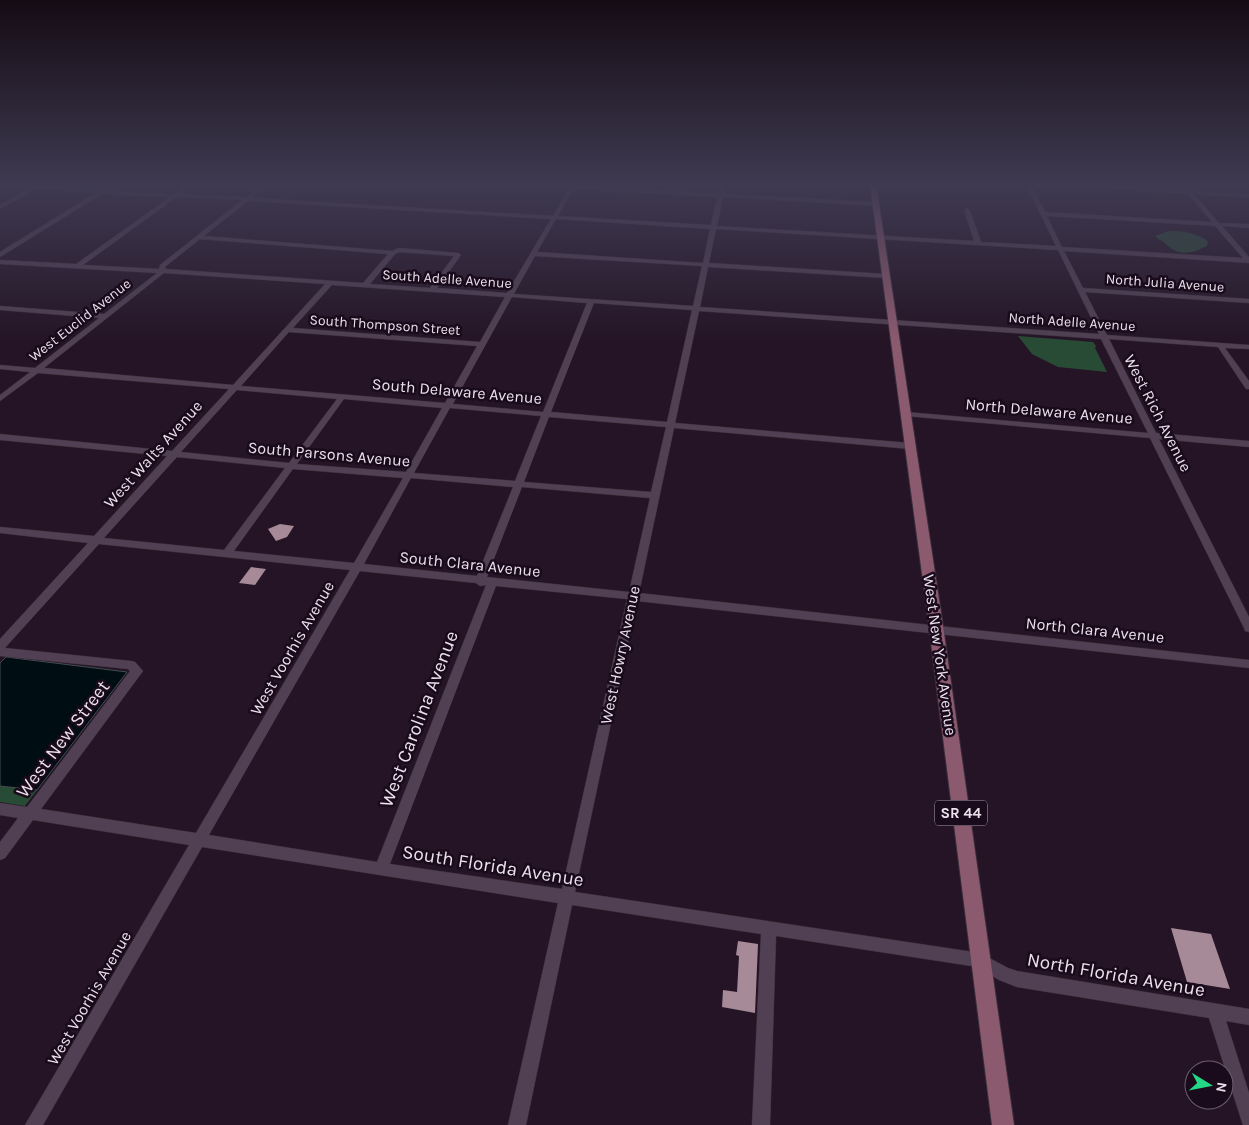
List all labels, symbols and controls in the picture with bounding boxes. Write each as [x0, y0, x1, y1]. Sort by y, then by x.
street label: South Adelle Avenue [382, 266, 512, 292]
street label: North Julia Avenue [1105, 270, 1225, 296]
street label: West Euclid Avenue [26, 275, 134, 365]
street label: North Adelle Avenue [1008, 309, 1136, 335]
street label: South Thompson Street [309, 311, 461, 339]
street label: West Rich Avenue [1120, 351, 1196, 475]
street label: South Delaware Avenue [371, 374, 543, 408]
street label: North Delaware Avenue [965, 394, 1133, 428]
street label: West Walts Avenue [100, 396, 206, 512]
street label: South Parsons Avenue [247, 437, 411, 471]
street label: South Clara Avenue [399, 547, 541, 581]
street label: West New York Avenue [919, 573, 961, 737]
street label: West Voorhis Avenue [246, 578, 338, 718]
street label: West Howry Avenue [596, 584, 644, 726]
street label: North Clara Avenue [1025, 613, 1165, 647]
street label: West Carolina Avenue [375, 628, 463, 810]
street label: West New Street [12, 676, 114, 802]
road number: SR 44 [935, 800, 987, 826]
street label: South Florida Avenue [401, 841, 585, 891]
street label: West Voorhis Avenue [43, 928, 135, 1068]
street label: North Florida Avenue [1025, 949, 1207, 1001]
north arrow [1184, 1060, 1234, 1110]
text: N [1212, 1081, 1231, 1094]

